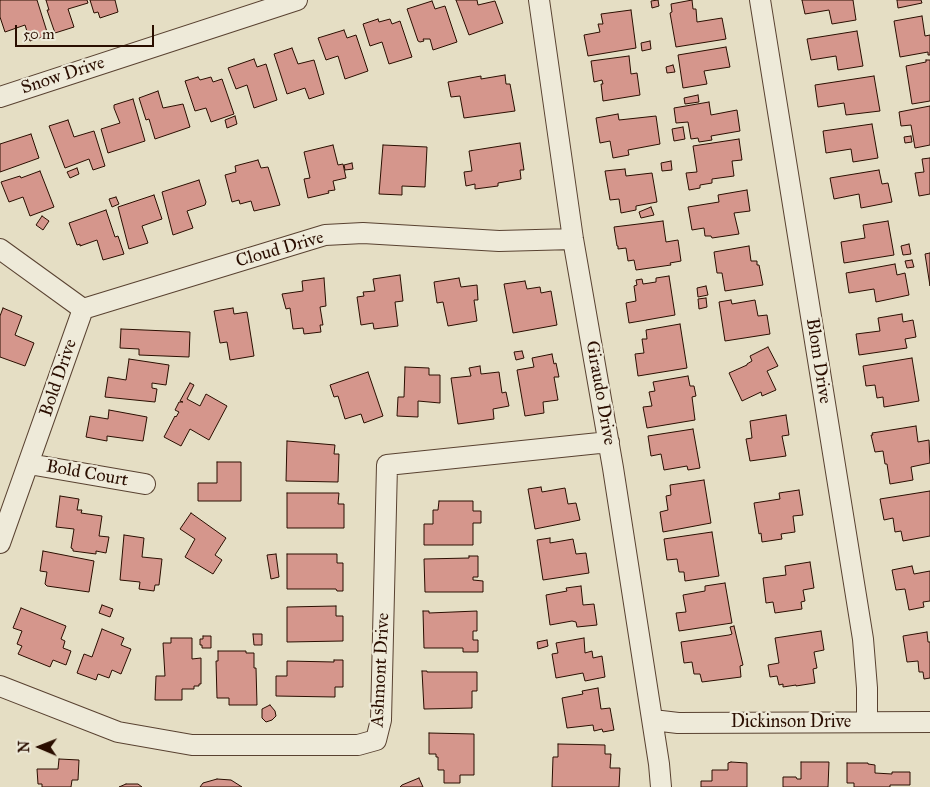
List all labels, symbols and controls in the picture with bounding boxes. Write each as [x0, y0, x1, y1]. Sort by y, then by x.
scale bar [18, 15, 156, 47]
text: 50 m [23, 25, 55, 43]
street label: Snow Drive [19, 52, 107, 100]
street label: Cloud Drive [234, 227, 326, 273]
street label: Blom Drive [801, 317, 835, 405]
street label: Bold Drive [36, 336, 82, 420]
street label: Giraudo Drive [580, 339, 620, 447]
street label: Bold Court [44, 456, 130, 492]
street label: Ashmont Drive [367, 612, 395, 728]
street label: Dickinson Drive [731, 712, 851, 734]
north arrow [15, 722, 65, 772]
text: N [16, 741, 33, 753]

